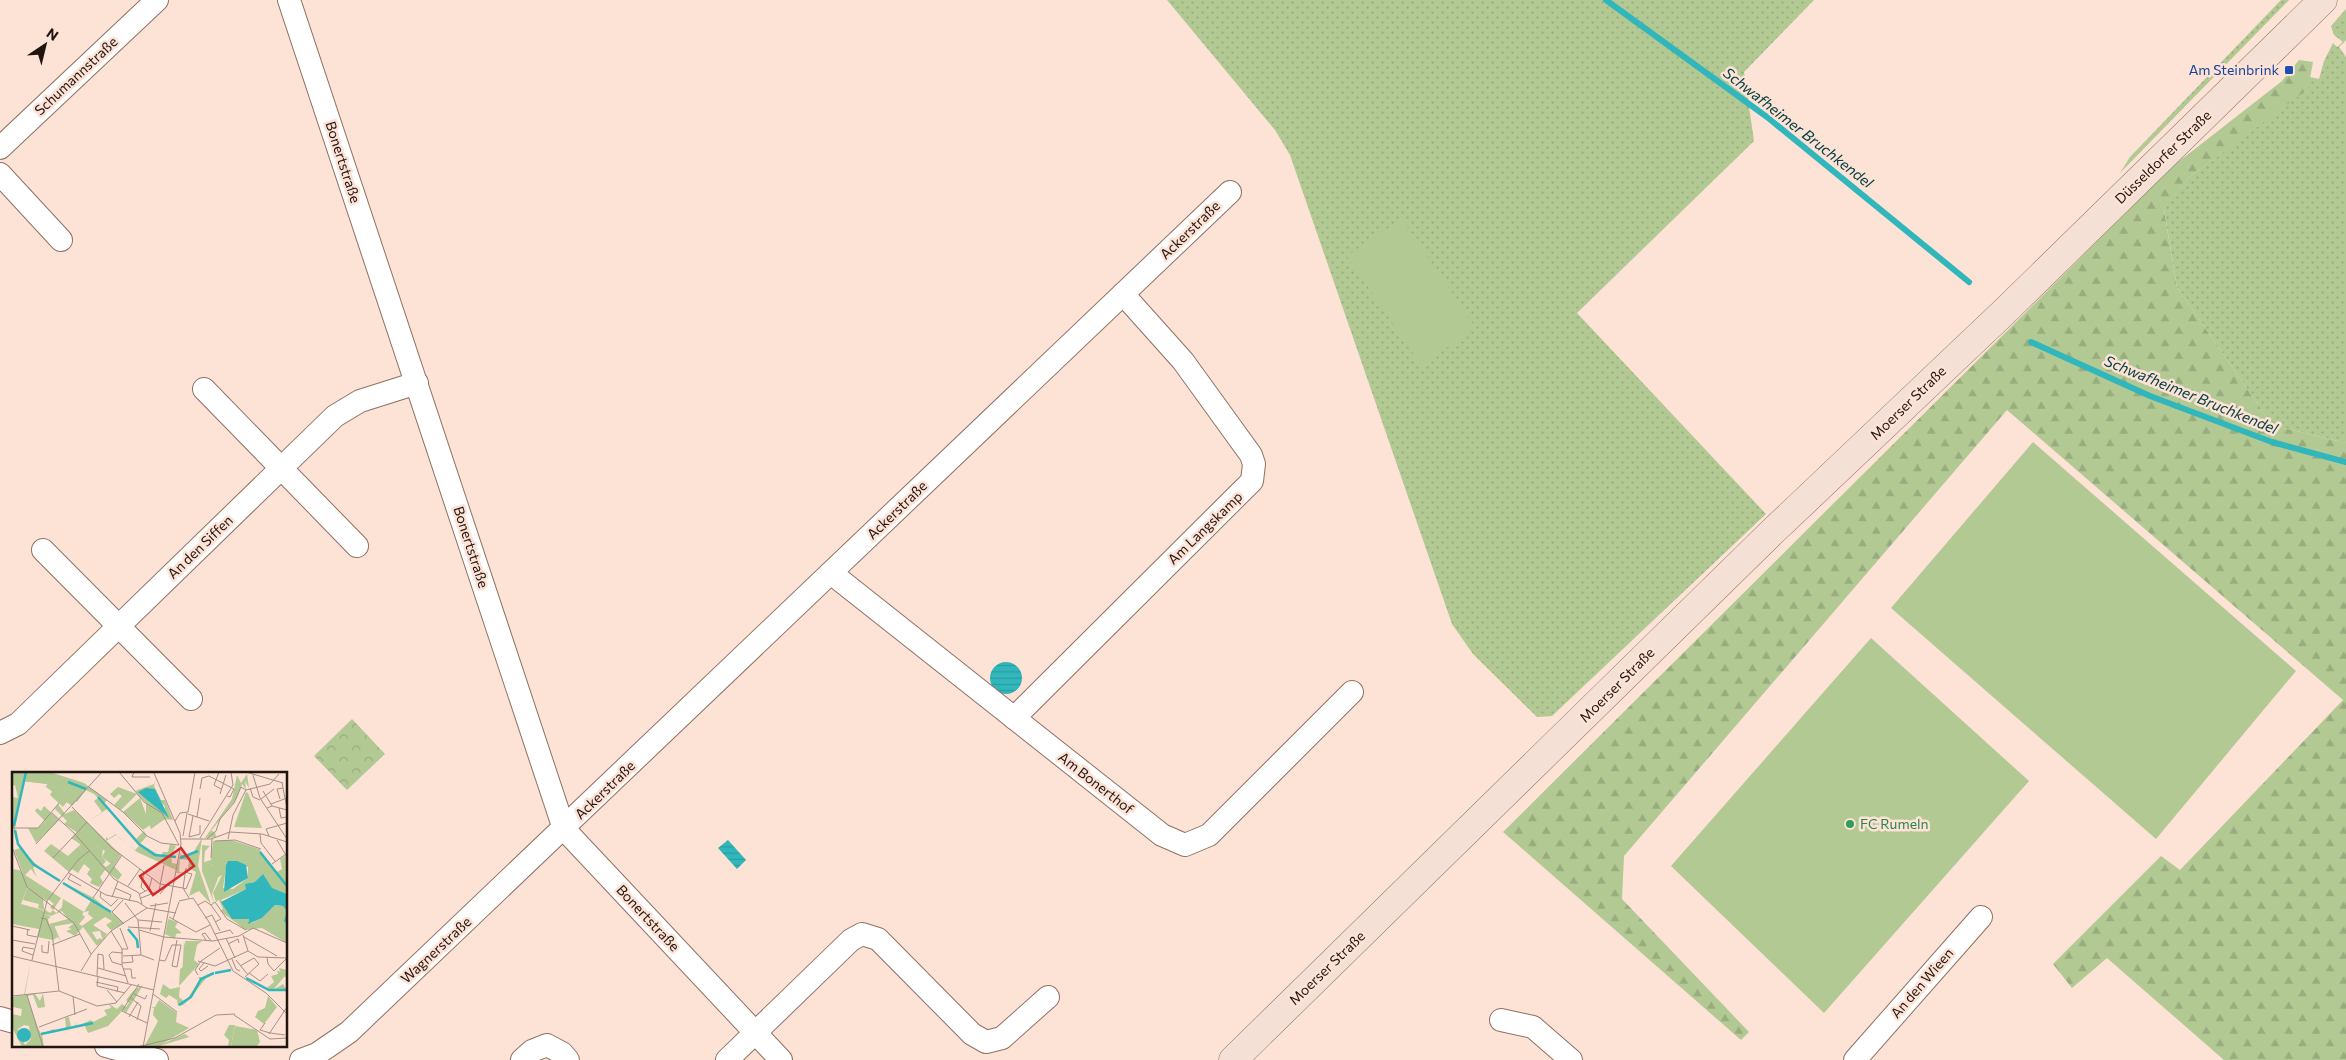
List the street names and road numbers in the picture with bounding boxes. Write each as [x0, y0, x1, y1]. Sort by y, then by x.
street label: Schumannstraße [31, 33, 121, 118]
street label: Düsseldorfer Straße [2111, 106, 2214, 207]
street label: Bonertstraße [322, 119, 365, 205]
street label: Ackerstraße [1156, 197, 1223, 262]
street label: Moerser Straße [1866, 362, 1949, 443]
street label: Ackerstraße [863, 477, 930, 542]
street label: Am Langskamp [1164, 488, 1246, 568]
street label: Bonertstraße [450, 504, 493, 590]
street label: An den Siffen [163, 511, 236, 582]
street label: Moerser Straße [1576, 644, 1658, 726]
street label: Am Bonerthof [1055, 748, 1138, 817]
street label: Ackerstraße [571, 757, 638, 822]
street label: Bonertstraße [613, 881, 684, 954]
street label: Wagnerstraße [397, 913, 474, 987]
street label: Moerser Straße [1285, 927, 1368, 1008]
street label: An den Wieen [1887, 944, 1957, 1021]

